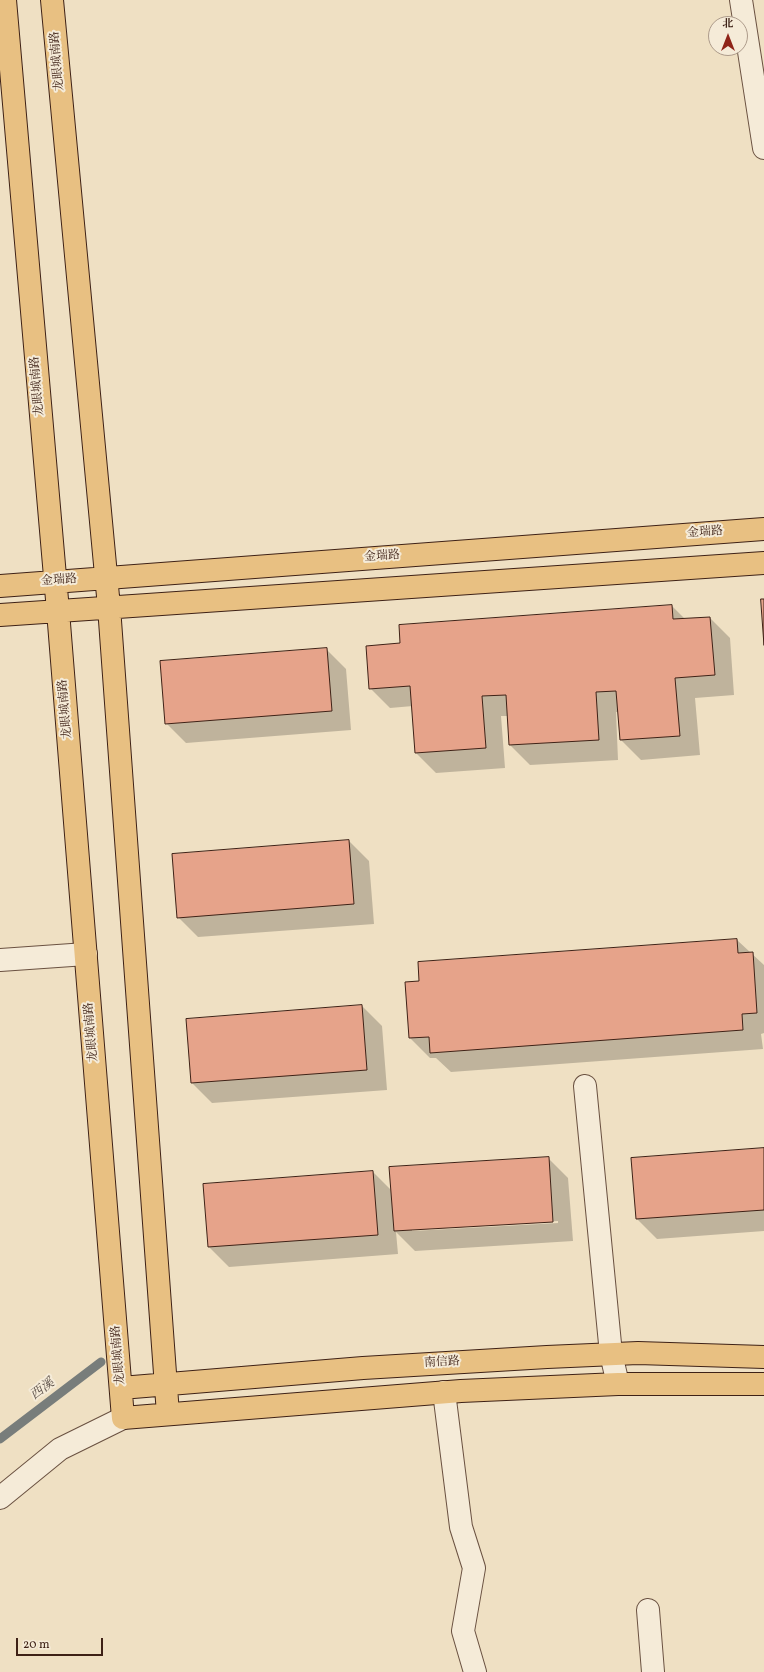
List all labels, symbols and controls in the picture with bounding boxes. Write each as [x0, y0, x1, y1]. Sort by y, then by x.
north arrow [708, 16, 748, 56]
text: 北 [723, 17, 734, 32]
street label: 龙眼城南路 [48, 30, 68, 92]
street label: 龙眼城南路 [28, 355, 48, 417]
street label: 金瑞路 [687, 525, 723, 541]
street label: 金瑞路 [364, 549, 400, 565]
street label: 金瑞路 [41, 573, 77, 589]
street label: 龙眼城南路 [56, 678, 76, 740]
street label: 龙眼城南路 [82, 1001, 102, 1063]
street label: 龙眼城南路 [109, 1324, 129, 1386]
street label: 南信路 [424, 1355, 460, 1371]
water label: 西溪 [28, 1376, 58, 1404]
scale bar [18, 1630, 105, 1656]
text: 20 m [23, 1637, 50, 1653]

